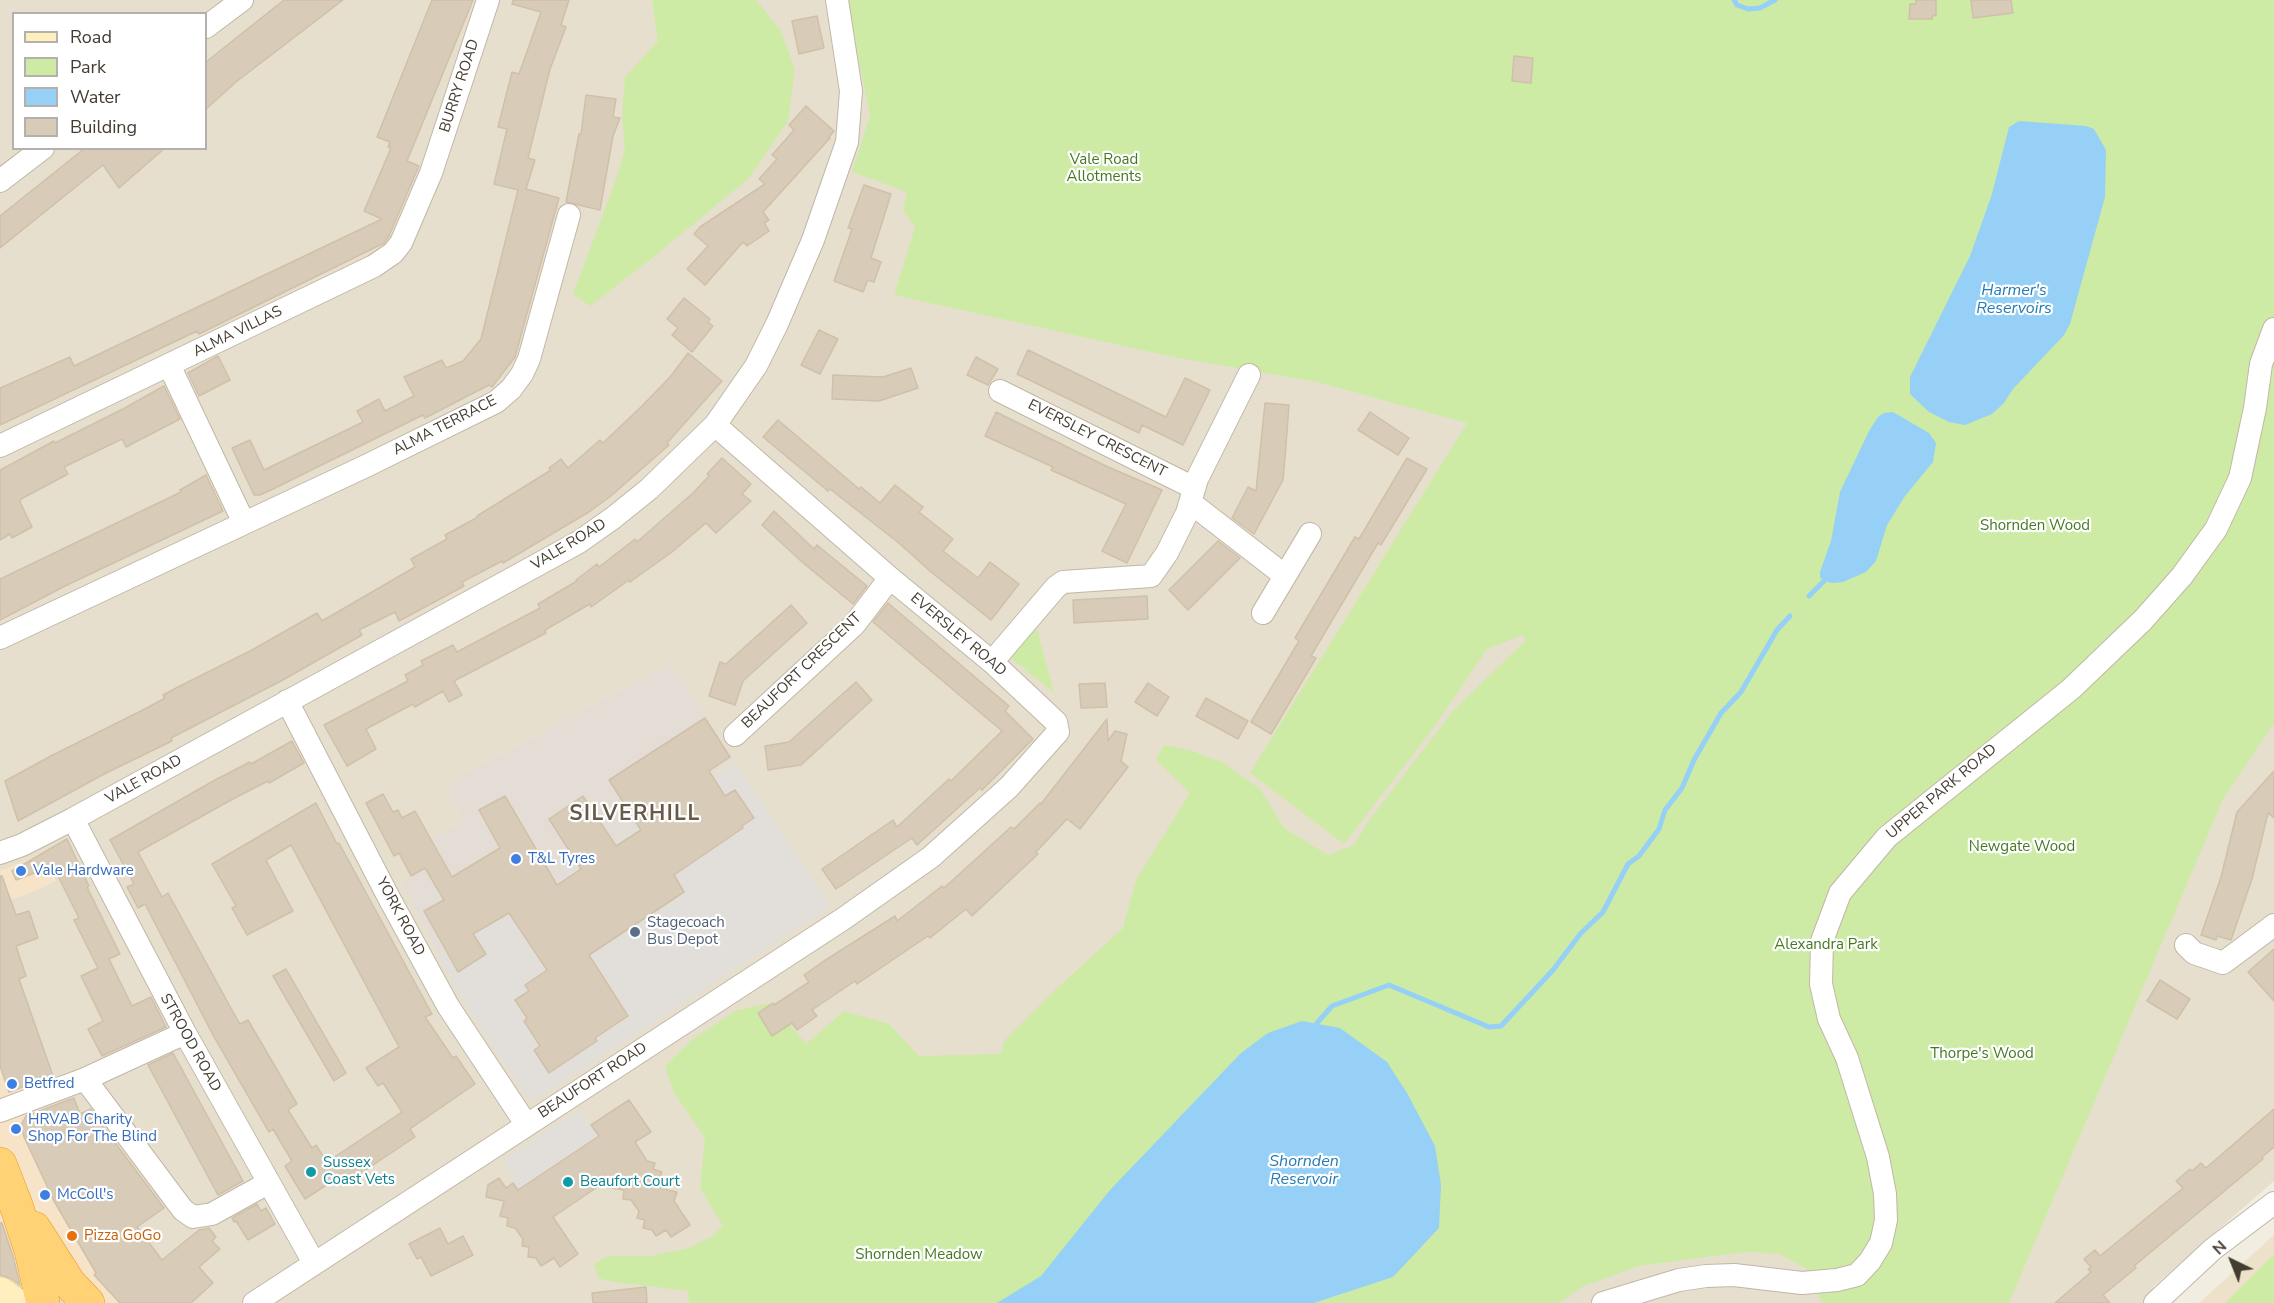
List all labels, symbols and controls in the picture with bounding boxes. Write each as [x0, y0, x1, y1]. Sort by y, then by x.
legend [12, 12, 207, 150]
text: Road [70, 25, 112, 49]
street label: BURRY ROAD [436, 37, 484, 135]
text: Park [70, 55, 106, 79]
text: Water [70, 85, 121, 109]
text: Building [70, 115, 137, 139]
park label: Vale Road Allotments [1066, 151, 1142, 186]
water label: Harmer's Reservoirs [1976, 281, 2052, 319]
street label: ALMA VILLAS [190, 303, 286, 361]
street label: ALMA TERRACE [390, 392, 500, 460]
street label: EVERSLEY CRESCENT [1025, 396, 1169, 482]
street label: VALE ROAD [528, 516, 610, 574]
park label: Shornden Wood [1980, 517, 2090, 535]
street label: EVERSLEY ROAD [906, 590, 1010, 680]
street label: BEAUFORT CRESCENT [738, 609, 866, 733]
street label: UPPER PARK ROAD [1883, 741, 2001, 843]
street label: VALE ROAD [103, 752, 185, 808]
district label: SILVERHILL [569, 802, 701, 828]
park label: Newgate Wood [1969, 838, 2075, 856]
place label: T&L Tyres [528, 850, 595, 868]
marker: T&L Tyres [509, 852, 523, 866]
place label: Vale Hardware [33, 862, 134, 880]
marker: Vale Hardware [14, 864, 28, 878]
street label: YORK ROAD [372, 875, 428, 959]
place label: Stagecoach Bus Depot [647, 914, 725, 949]
marker: Stagecoach Bus Depot [628, 925, 642, 939]
park label: Alexandra Park [1774, 936, 1878, 954]
street label: STROOD ROAD [156, 991, 224, 1095]
street label: BEAUFORT ROAD [535, 1039, 651, 1123]
park label: Thorpe's Wood [1930, 1045, 2034, 1063]
place label: Betfred [24, 1075, 74, 1093]
marker: Betfred [5, 1077, 19, 1091]
place label: HRVAB Charity Shop For The Blind [28, 1111, 157, 1146]
marker: HRVAB Charity Shop For The Blind [9, 1122, 23, 1136]
water label: Shornden Reservoir [1269, 1152, 1339, 1190]
place label: Sussex Coast Vets [323, 1154, 395, 1189]
marker: Sussex Coast Vets [304, 1165, 318, 1179]
place label: Beaufort Court [580, 1173, 680, 1191]
marker: Beaufort Court [561, 1175, 575, 1189]
place label: McColl's [57, 1186, 114, 1204]
marker: McColl's [38, 1188, 52, 1202]
place label: Pizza GoGo [84, 1227, 161, 1245]
marker: Pizza GoGo [65, 1229, 79, 1243]
north arrow [2202, 1231, 2262, 1291]
text: N [2208, 1236, 2232, 1260]
park label: Shornden Meadow [855, 1246, 983, 1264]

